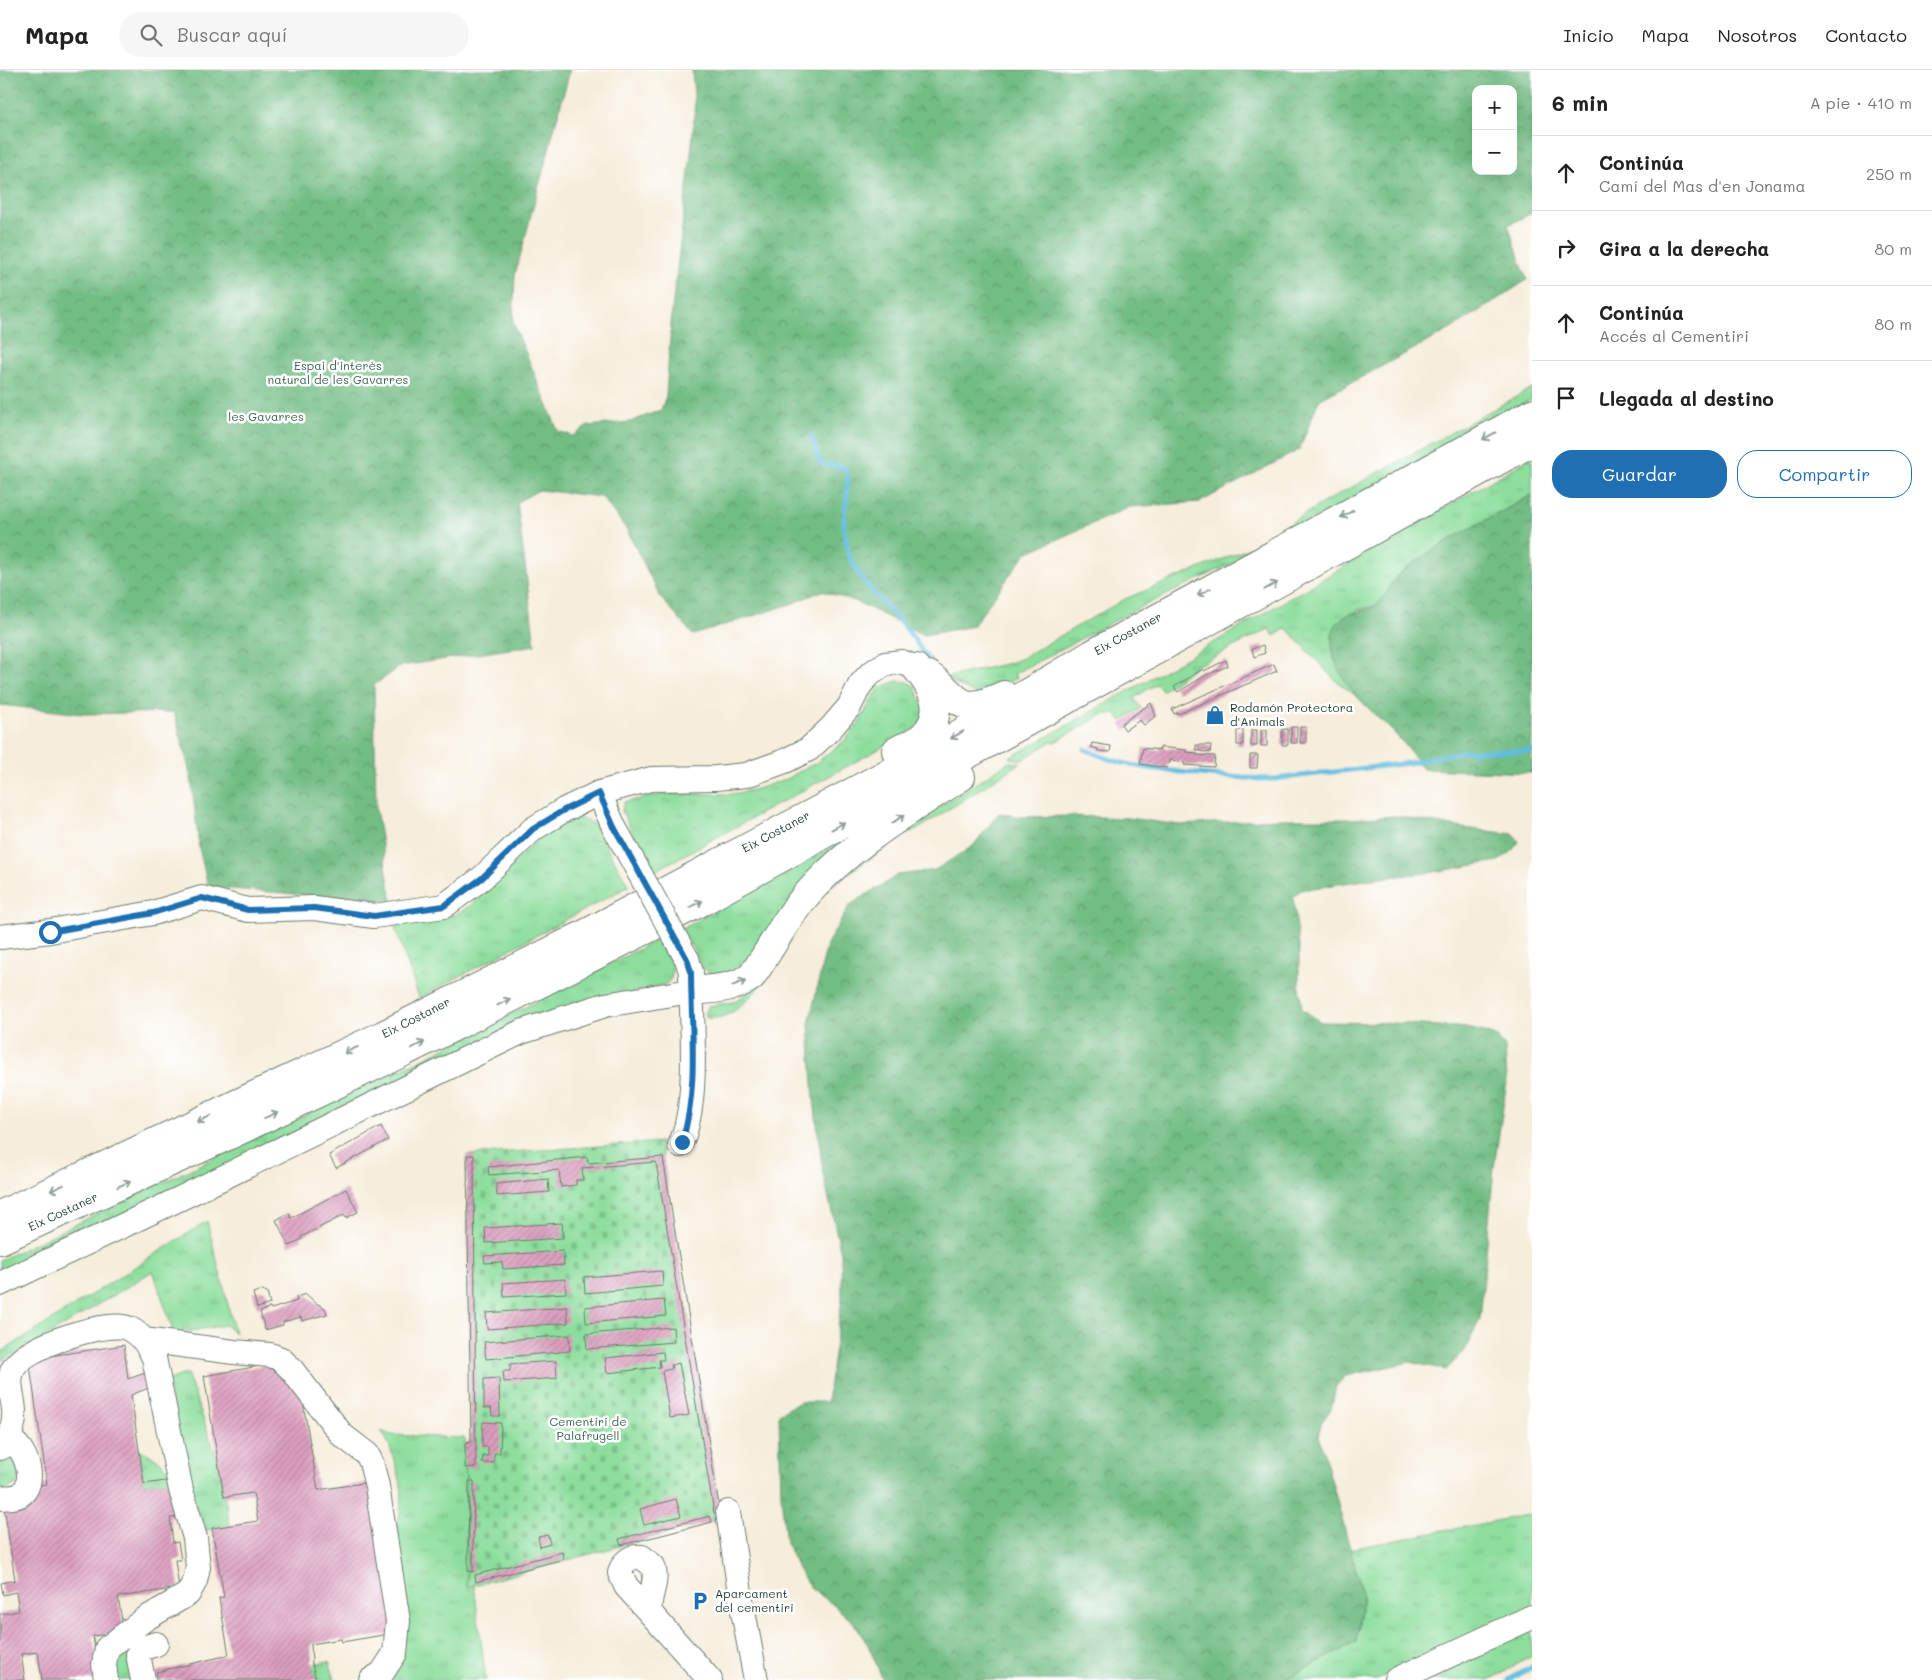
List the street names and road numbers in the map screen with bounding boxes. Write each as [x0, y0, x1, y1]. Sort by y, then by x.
street label: Eix Costaner [1091, 608, 1164, 658]
street label: Eix Costaner [739, 806, 812, 856]
street label: Eix Costaner [379, 993, 453, 1041]
street label: Eix Costaner [25, 1188, 100, 1234]

